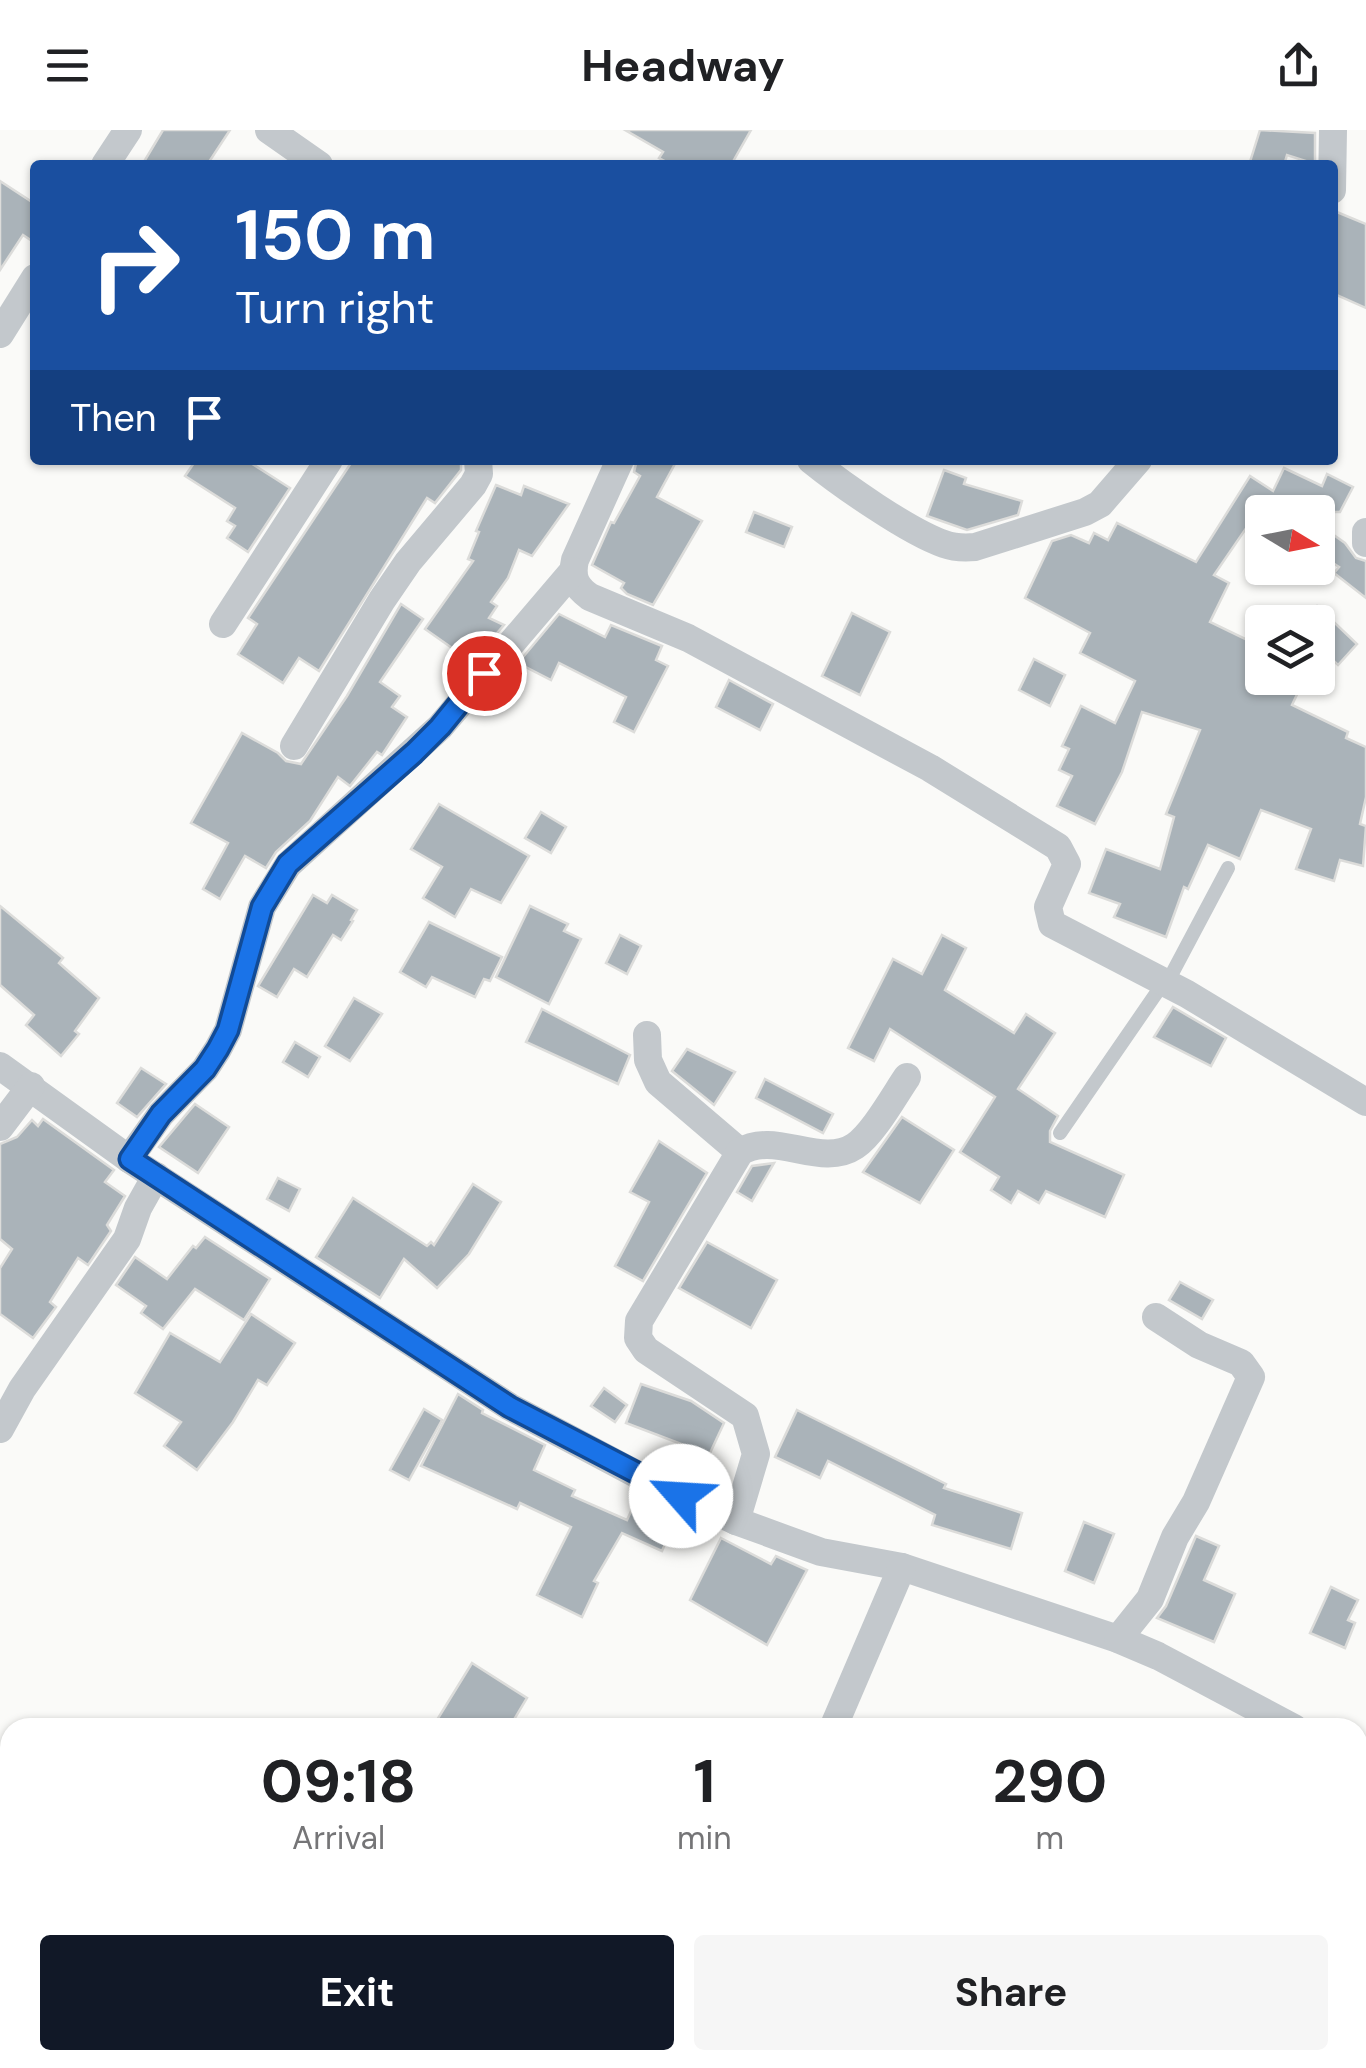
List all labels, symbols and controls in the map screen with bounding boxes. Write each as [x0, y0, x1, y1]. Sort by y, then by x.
text: Headway [581, 36, 785, 95]
icon: menu [40, 38, 95, 93]
icon: share [1271, 38, 1326, 93]
text: 150 m [235, 190, 436, 281]
icon: right [70, 200, 200, 330]
text: Turn right [235, 278, 434, 337]
icon: arrive [177, 390, 232, 445]
text: Then [70, 393, 157, 443]
north arrow [1245, 495, 1335, 585]
map controls [1245, 495, 1335, 695]
button: layers [1245, 605, 1335, 695]
pin [442, 631, 527, 716]
icon: arrive [457, 646, 512, 701]
position arrow [629, 1444, 733, 1548]
text: 09:18 [261, 1742, 416, 1821]
text: 1 [693, 1742, 715, 1821]
text: 290 [992, 1742, 1107, 1821]
text: Arrival [292, 1817, 385, 1859]
text: min [677, 1817, 732, 1859]
text: m [1036, 1817, 1064, 1859]
button: Exit [40, 1935, 674, 2050]
button: Share [694, 1935, 1328, 2050]

